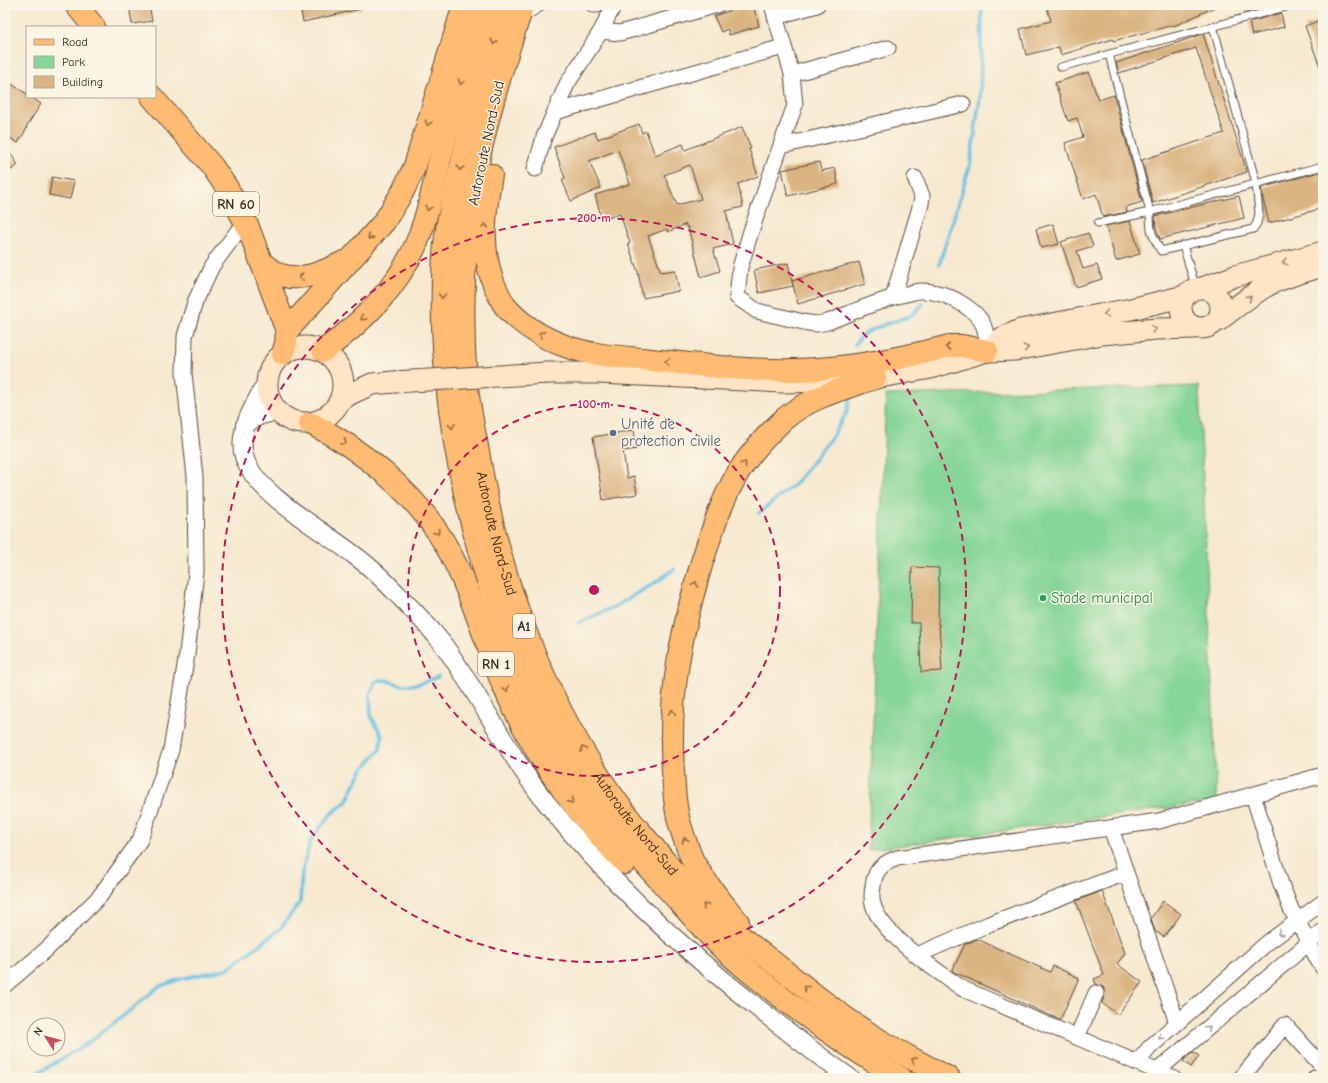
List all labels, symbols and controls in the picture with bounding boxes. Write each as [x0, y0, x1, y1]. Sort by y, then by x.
legend [26, 26, 156, 98]
text: Road [62, 35, 88, 49]
one-way arrow [490, 39, 498, 46]
text: Park [62, 55, 85, 69]
text: Building [62, 75, 103, 89]
one-way arrow [457, 78, 466, 85]
street label: Autoroute Nord-Sud [464, 79, 508, 207]
one-way arrow [424, 119, 433, 126]
one-way arrow [457, 165, 465, 171]
road number: RN 60 [213, 192, 259, 216]
one-way arrow [424, 204, 433, 211]
text: 200 m [577, 211, 611, 225]
one-way arrow [481, 223, 490, 229]
one-way arrow [367, 232, 375, 240]
one-way arrow [1282, 257, 1289, 265]
one-way arrow [298, 272, 304, 281]
one-way arrow [438, 293, 447, 299]
one-way arrow [1245, 296, 1252, 303]
one-way arrow [1103, 309, 1109, 318]
one-way arrow [360, 313, 368, 321]
one-way arrow [1151, 325, 1157, 334]
one-way arrow [538, 332, 545, 339]
one-way arrow [945, 342, 952, 351]
one-way arrow [1022, 344, 1029, 353]
one-way arrow [664, 357, 670, 366]
text: 100 m [578, 397, 610, 411]
place label: Unité de protection civile [621, 415, 722, 450]
one-way arrow [447, 423, 456, 429]
marker: Unité de protection civile [608, 428, 618, 438]
one-way arrow [339, 437, 346, 444]
one-way arrow [739, 462, 746, 469]
street label: Autoroute Nord-Sud [473, 470, 521, 598]
one-way arrow [432, 528, 440, 535]
one-way arrow [690, 581, 699, 588]
centre of rings [587, 583, 601, 597]
place label: Stade municipal [1051, 589, 1153, 607]
marker: Stade municipal [1038, 593, 1048, 603]
road number: A1 [513, 614, 535, 638]
road number: RN 1 [478, 652, 514, 676]
one-way arrow [501, 685, 509, 692]
one-way arrow [668, 709, 677, 715]
one-way arrow [580, 746, 587, 753]
street label: Autoroute Nord-Sud [589, 768, 682, 879]
one-way arrow [567, 796, 574, 803]
one-way arrow [682, 837, 690, 844]
one-way arrow [702, 903, 710, 911]
one-way arrow [1277, 928, 1284, 936]
one-way arrow [803, 986, 810, 993]
north arrow [26, 1017, 66, 1057]
text: N [31, 1025, 46, 1038]
one-way arrow [1203, 1025, 1211, 1032]
one-way arrow [1158, 1032, 1166, 1040]
one-way arrow [911, 1057, 918, 1065]

